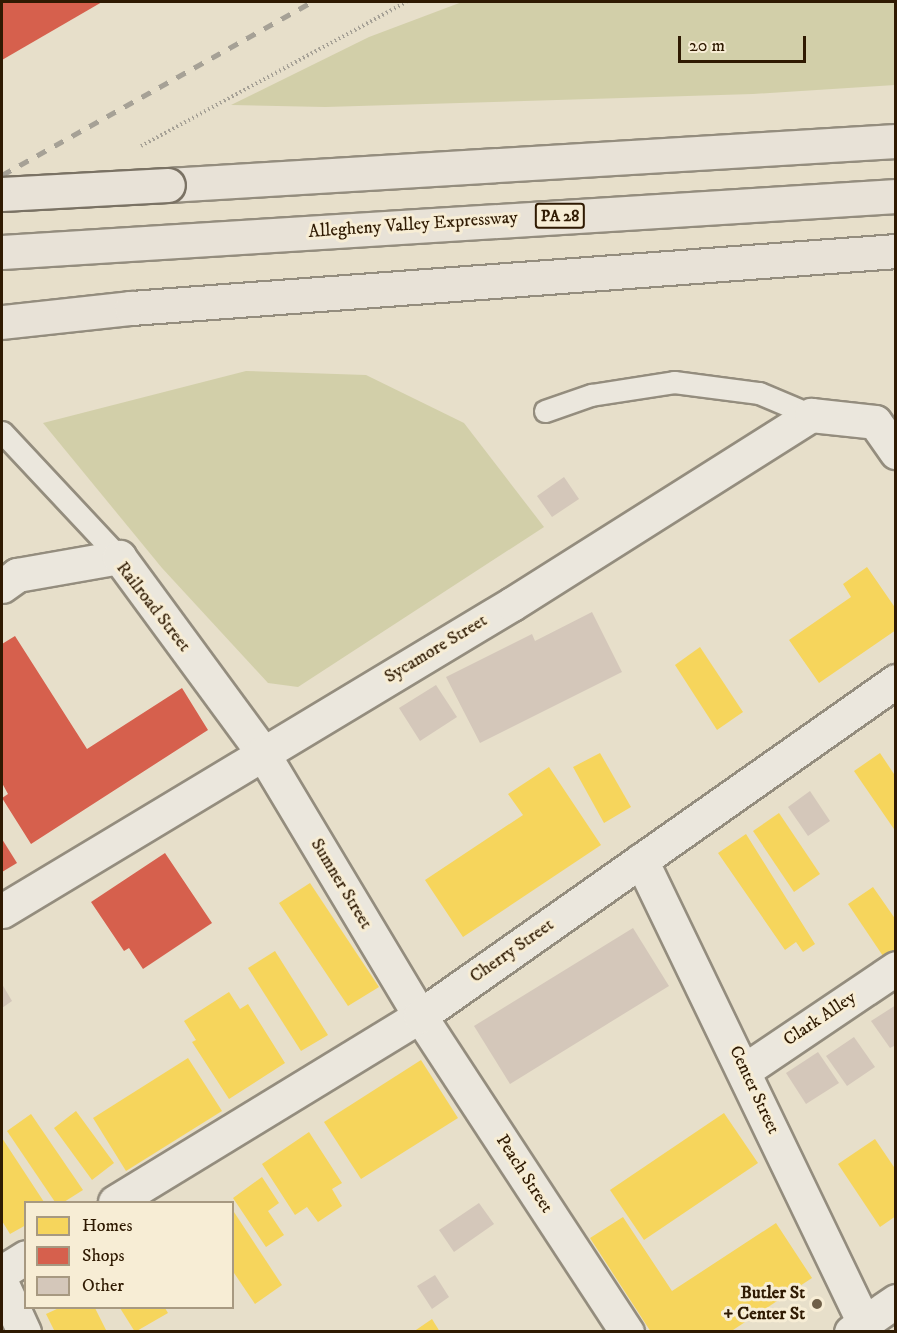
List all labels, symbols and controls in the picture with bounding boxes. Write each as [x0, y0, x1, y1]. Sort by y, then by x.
scale bar [681, 24, 808, 62]
text: 20 m [689, 35, 725, 57]
road number: PA 28 [534, 203, 586, 229]
street label: Allegheny Valley Expressway [308, 207, 518, 243]
street label: Railroad Street [111, 558, 195, 656]
street label: Sycamore Street [381, 610, 491, 688]
street label: Sumner Street [306, 835, 376, 933]
street label: Cherry Street [466, 914, 558, 988]
street label: Clark Alley [780, 987, 860, 1051]
street label: Center Street [724, 1042, 784, 1138]
street label: Peach Street [491, 1131, 557, 1217]
legend [24, 1201, 234, 1309]
text: Homes [82, 1215, 133, 1237]
text: Shops [82, 1245, 125, 1267]
text: Other [82, 1275, 124, 1297]
place label: Butler St + Center St [723, 1283, 805, 1326]
marker: Butler St + Center St [810, 1297, 824, 1311]

